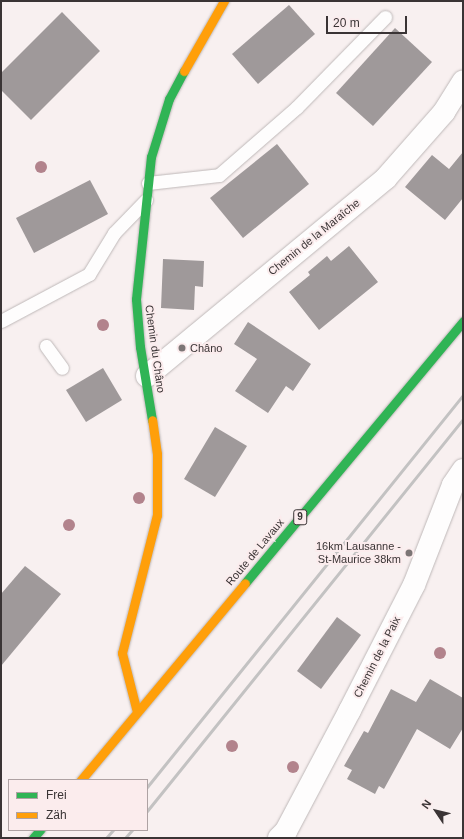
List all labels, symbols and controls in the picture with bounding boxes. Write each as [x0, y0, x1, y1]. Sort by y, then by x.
scale bar [328, 8, 409, 34]
text: 20 m [333, 16, 360, 30]
street label: Chemin de la Maraîche [266, 196, 362, 278]
street label: Chemin du Châno [142, 304, 168, 394]
place label: Châno [190, 341, 222, 355]
marker: Châno [177, 343, 187, 353]
road number: 9 [293, 509, 307, 525]
street label: Route de Lavaux [223, 516, 287, 588]
place label: 16km Lausanne - St-Maurice 38km [316, 540, 401, 566]
marker: 16km Lausanne - St-Maurice 38km [404, 548, 414, 558]
street label: Chemin de la Paix [351, 614, 403, 700]
legend [8, 779, 148, 831]
text: Frei [46, 788, 67, 802]
north arrow [416, 791, 456, 831]
text: N [419, 797, 433, 811]
text: Zäh [46, 808, 67, 822]

